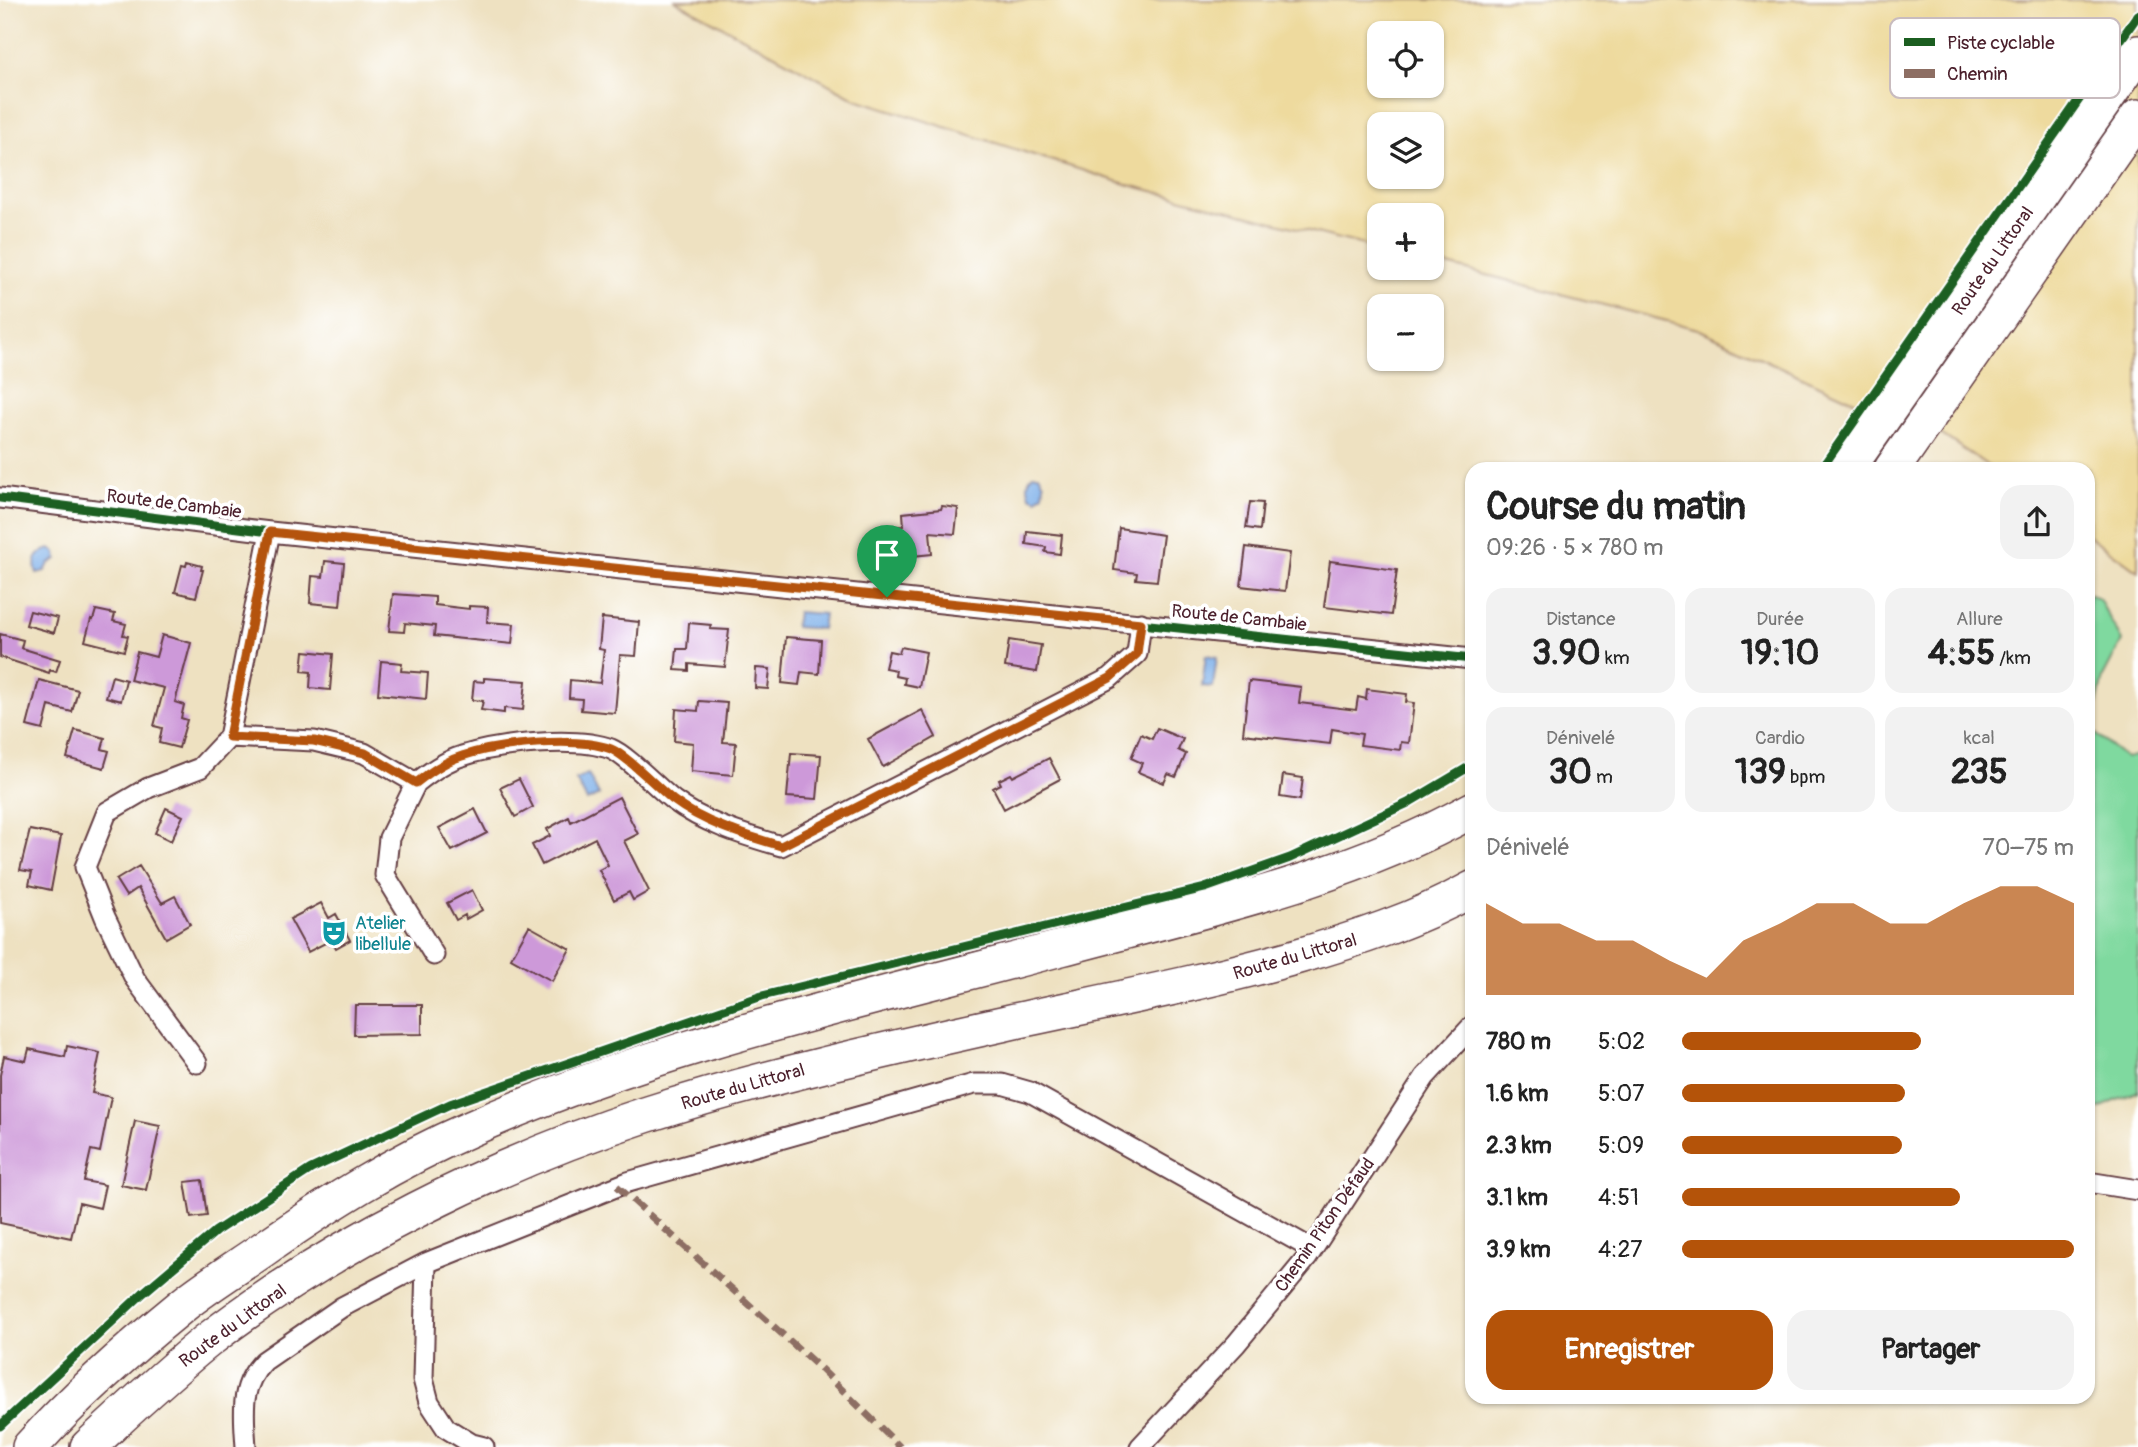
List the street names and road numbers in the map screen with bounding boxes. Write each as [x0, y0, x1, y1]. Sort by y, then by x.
street label: Route du Littoral [1947, 202, 2039, 320]
street label: Route de Cambaie [105, 484, 243, 524]
street label: Route de Cambaie [1170, 599, 1308, 637]
street label: Route du Littoral [1231, 928, 1359, 986]
street label: Route du Littoral [679, 1058, 807, 1116]
street label: Chemin Piton Défaud [1270, 1153, 1380, 1297]
street label: Route du Littoral [175, 1279, 291, 1373]

